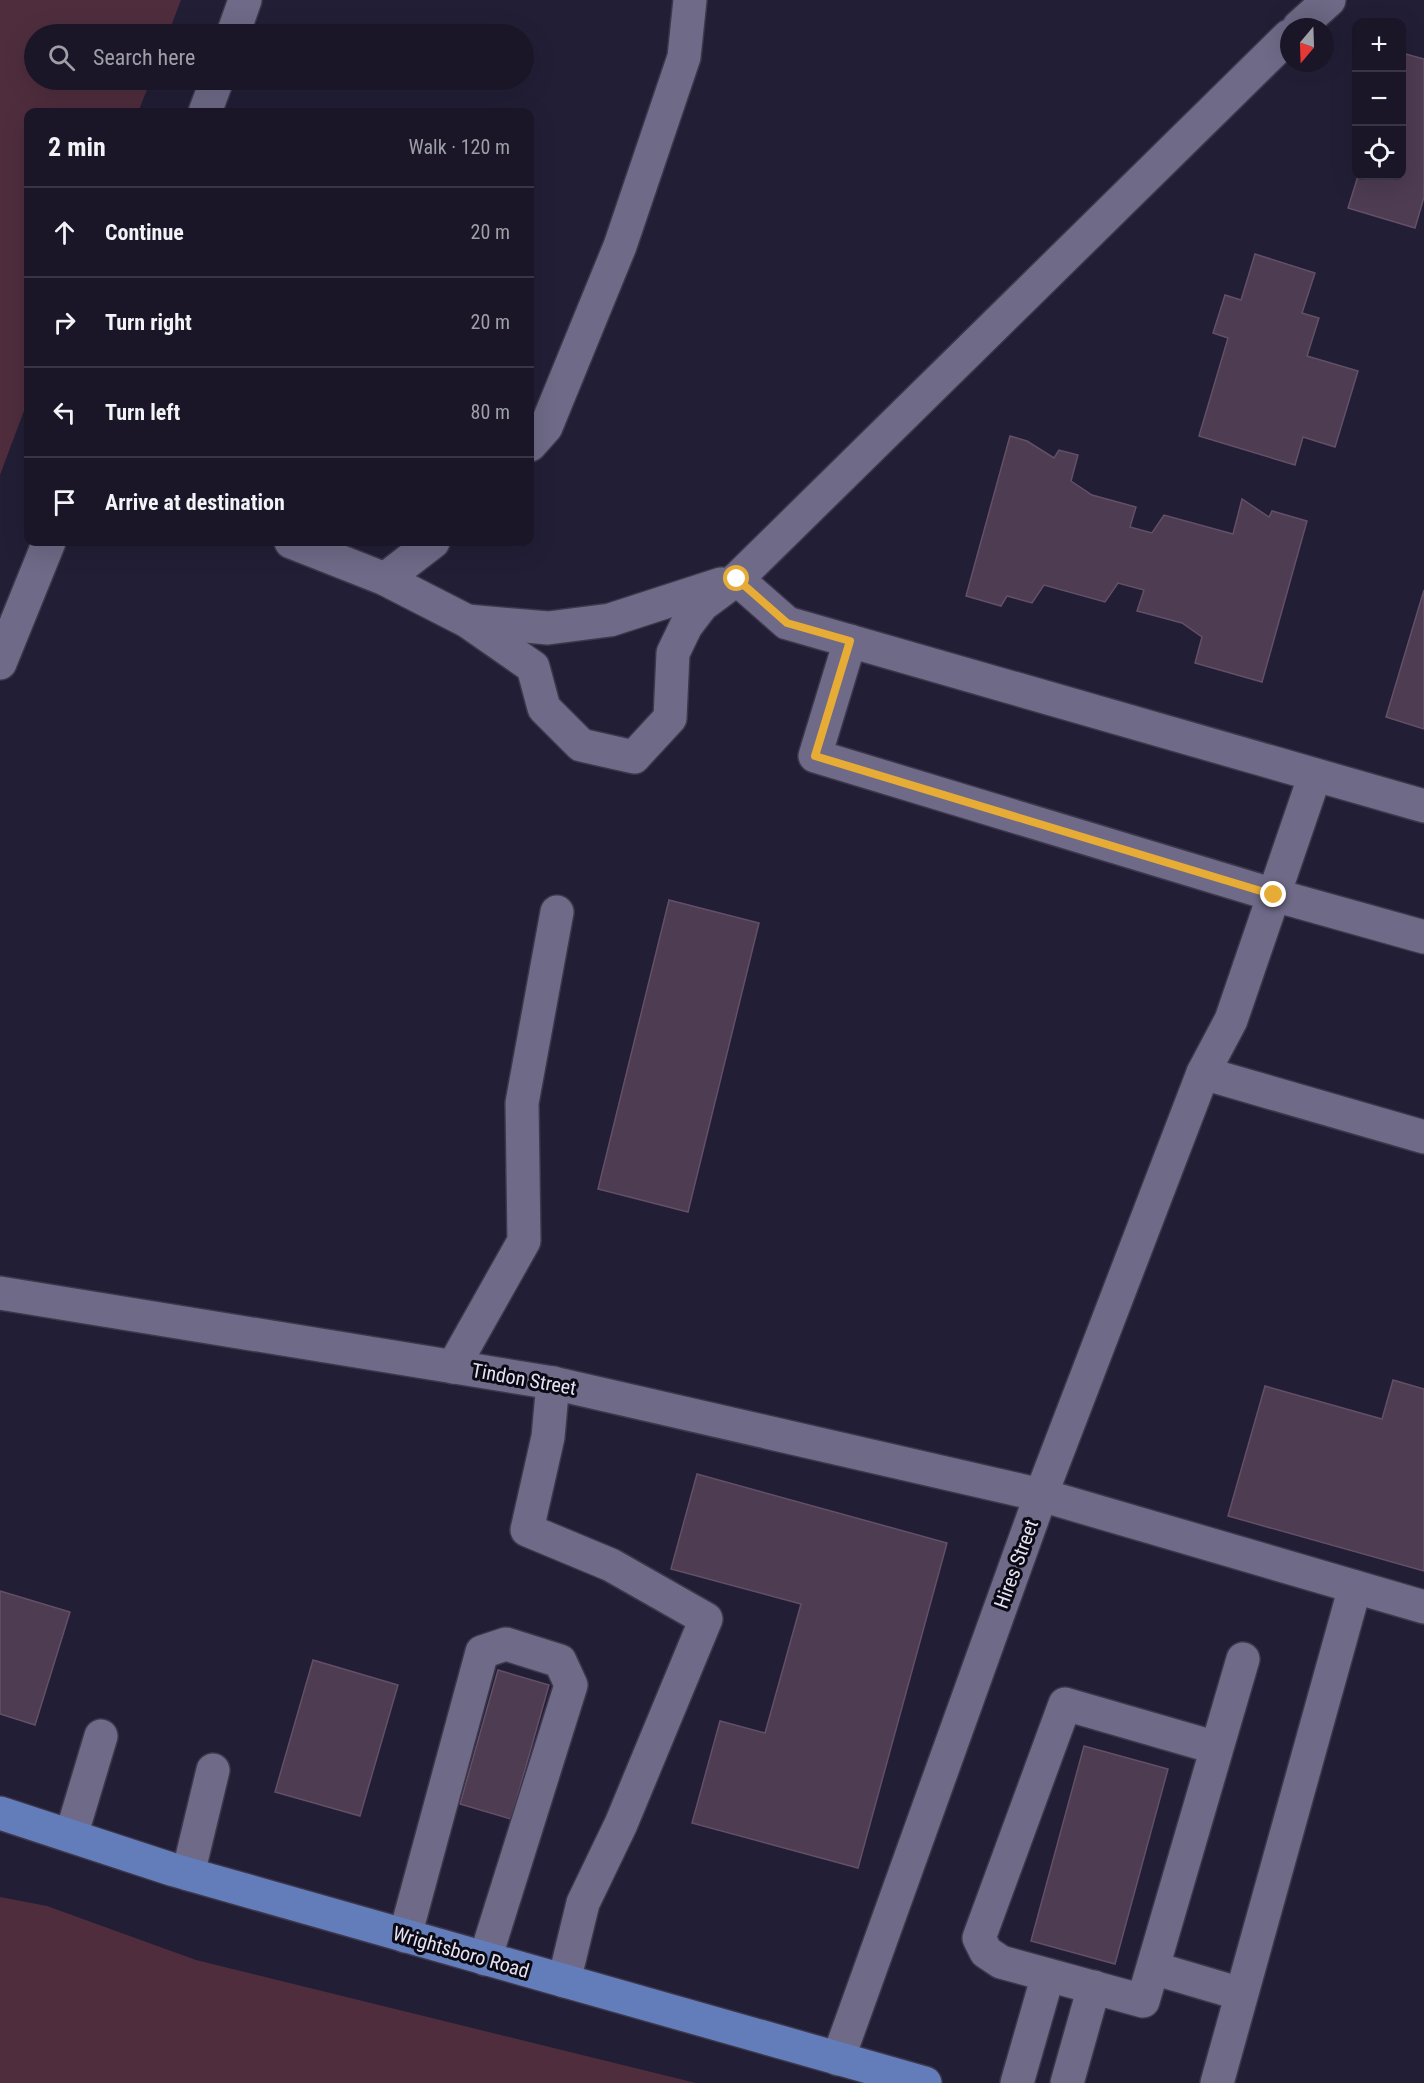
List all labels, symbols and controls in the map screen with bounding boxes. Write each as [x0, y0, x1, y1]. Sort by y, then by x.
north arrow [1280, 18, 1334, 72]
map controls [1352, 18, 1406, 180]
button: + [1352, 18, 1406, 72]
search box [24, 24, 534, 90]
icon: search [45, 41, 78, 74]
text: Search here [93, 45, 195, 70]
button: − [1352, 72, 1406, 126]
button: locate [1352, 126, 1406, 180]
text: 2 min [48, 132, 106, 162]
text: Walk · 120 m [409, 135, 510, 159]
icon: ahead [48, 216, 81, 249]
text: Continue [105, 220, 184, 245]
text: 20 m [471, 220, 510, 244]
icon: right [48, 306, 81, 339]
text: Turn right [105, 310, 192, 335]
text: 20 m [471, 310, 510, 334]
icon: left [48, 396, 81, 429]
text: Turn left [105, 400, 180, 425]
text: 80 m [471, 400, 510, 424]
icon: arrive [48, 486, 81, 519]
text: Arrive at destination [105, 490, 285, 515]
route start [723, 565, 749, 591]
route end [1260, 881, 1286, 907]
street label: Tindon Street [470, 1358, 578, 1400]
street label: Hires Street [989, 1516, 1043, 1612]
street label: Wrightsboro Road [390, 1921, 532, 1983]

